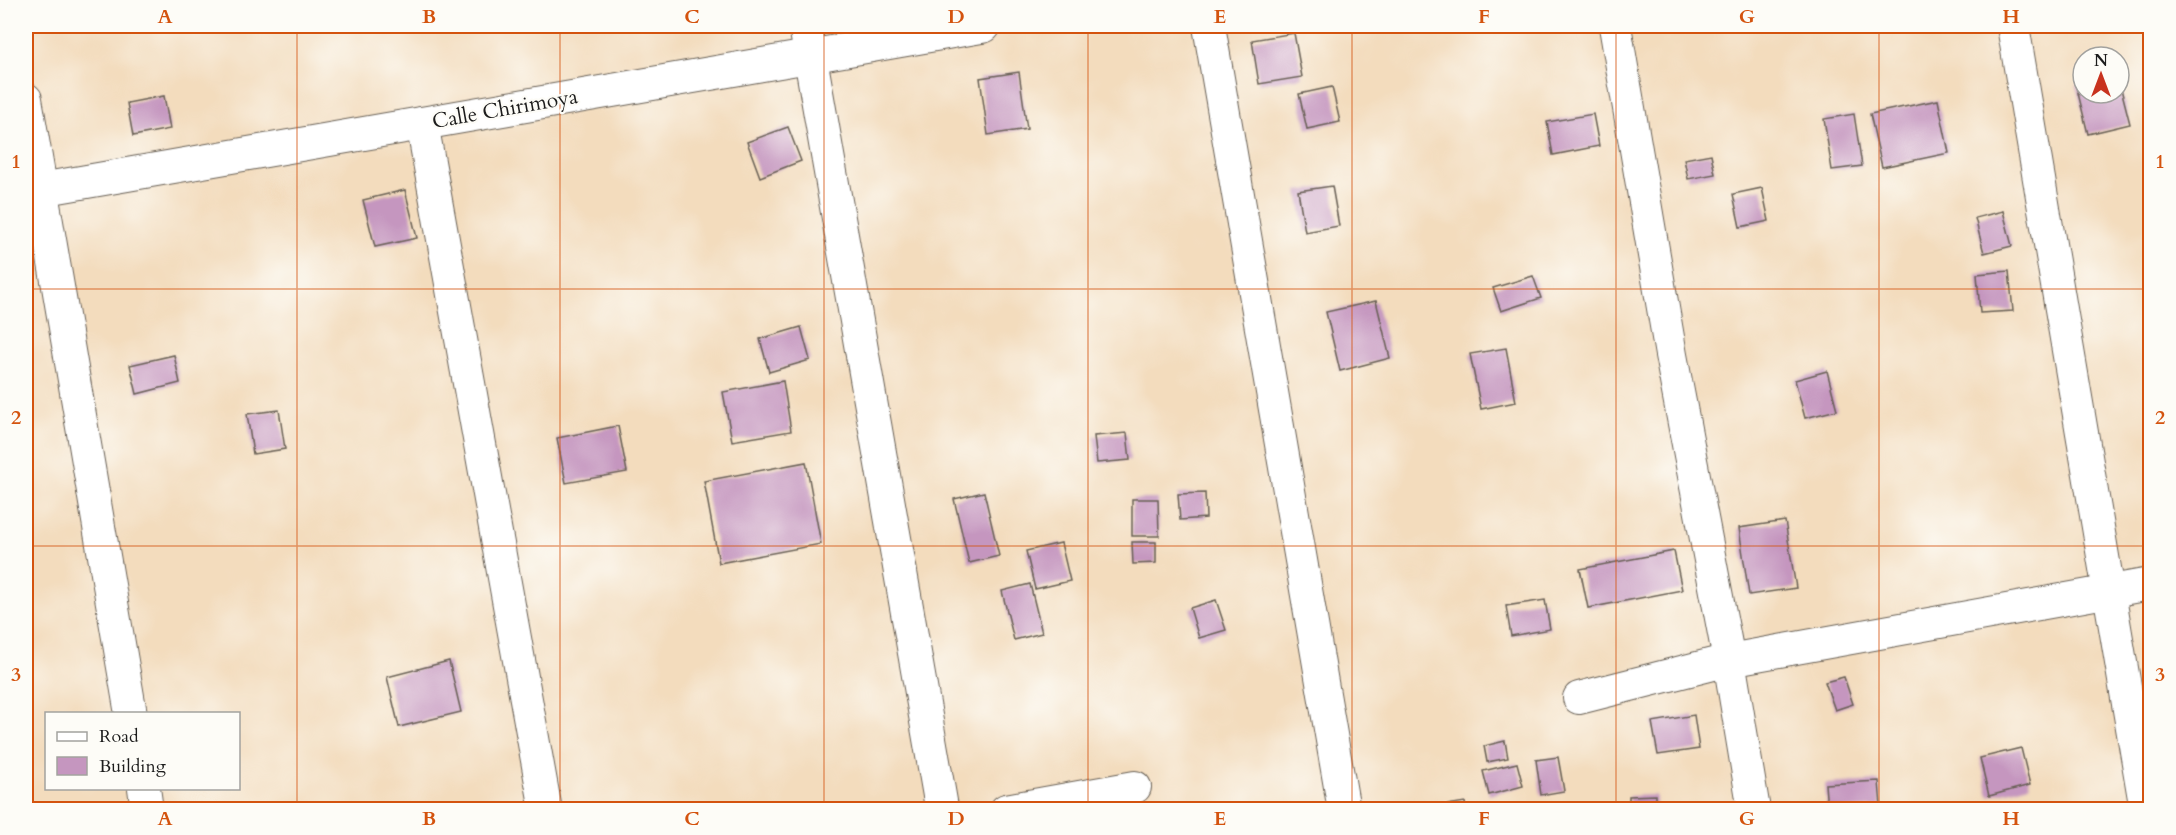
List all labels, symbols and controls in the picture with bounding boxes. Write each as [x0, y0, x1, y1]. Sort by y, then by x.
text: A [157, 3, 173, 30]
text: B [422, 3, 436, 30]
text: C [684, 3, 700, 30]
text: D [947, 3, 965, 30]
text: E [1214, 3, 1226, 30]
text: F [1478, 3, 1490, 30]
text: G [1739, 3, 1755, 30]
text: H [2002, 3, 2020, 30]
north arrow [2071, 45, 2131, 105]
text: N [2094, 50, 2108, 72]
street label: Calle Chirimoya [430, 82, 580, 136]
text: 1 [11, 148, 21, 175]
text: 1 [2155, 148, 2165, 175]
text: 2 [11, 404, 21, 431]
text: 2 [2155, 404, 2165, 431]
text: 3 [11, 661, 21, 688]
text: 3 [2155, 661, 2165, 688]
legend [45, 712, 240, 790]
text: Road [99, 724, 139, 749]
text: Building [99, 754, 167, 779]
text: A [157, 805, 173, 832]
text: B [422, 805, 436, 832]
text: C [684, 805, 700, 832]
text: D [947, 805, 965, 832]
text: E [1214, 805, 1226, 832]
text: F [1478, 805, 1490, 832]
text: G [1739, 805, 1755, 832]
text: H [2002, 805, 2020, 832]

